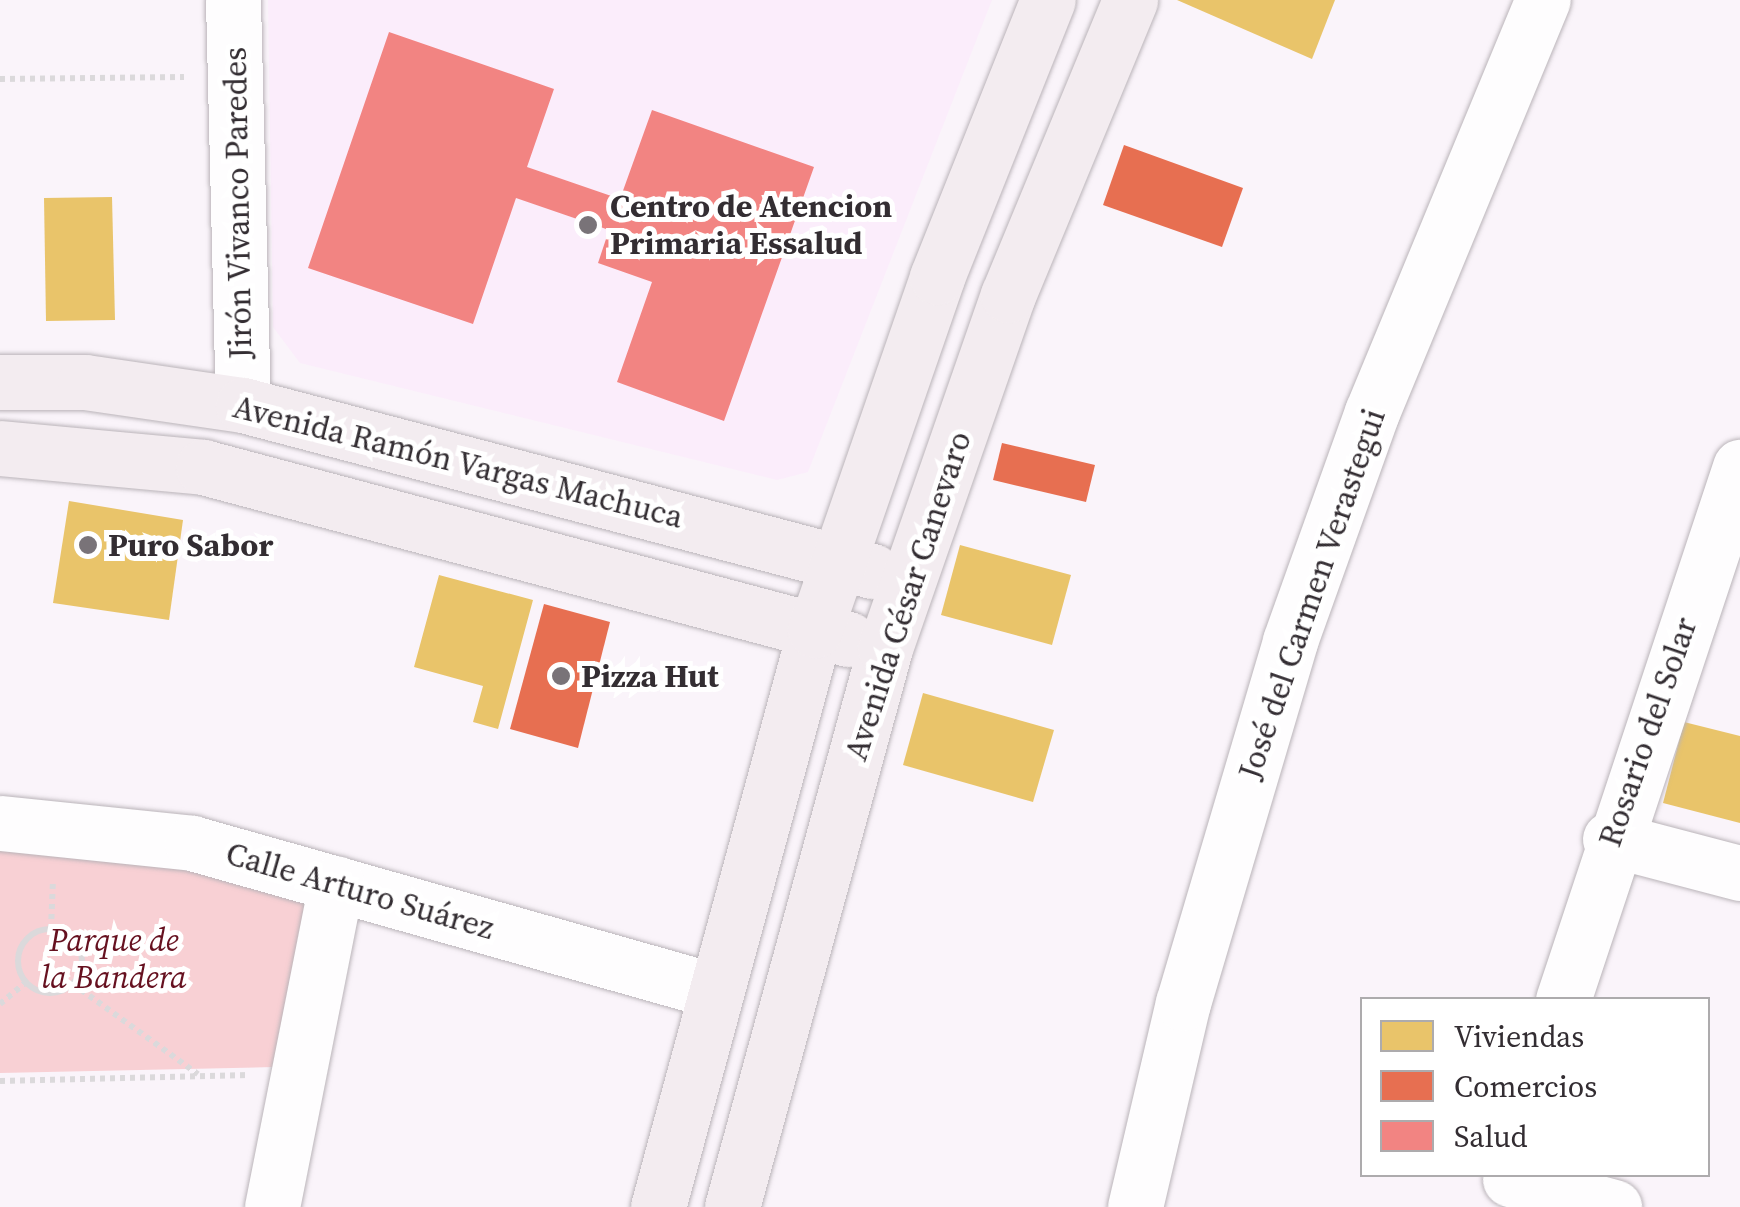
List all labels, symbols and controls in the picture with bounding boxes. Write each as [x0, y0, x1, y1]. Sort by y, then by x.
street label: Jirón Vivanco Paredes [216, 46, 260, 360]
place label: Centro de Atencion Primaria Essalud [610, 188, 892, 263]
marker: Centro de Atencion Primaria Essalud [575, 212, 601, 238]
street label: Avenida Ramón Vargas Machuca [229, 387, 687, 537]
street label: José del Carmen Verastegui [1230, 403, 1394, 785]
street label: Avenida César Canevaro [837, 427, 979, 765]
place label: Puro Sabor [108, 526, 273, 564]
marker: Puro Sabor [77, 534, 99, 556]
street label: Rosario del Solar [1591, 612, 1705, 852]
place label: Pizza Hut [581, 657, 719, 695]
marker: Pizza Hut [550, 665, 572, 687]
street label: Calle Arturo Suárez [222, 834, 498, 948]
park label: Parque de la Bandera [41, 922, 187, 997]
legend [1360, 997, 1710, 1177]
text: Viviendas [1454, 1016, 1584, 1057]
text: Comercios [1454, 1066, 1597, 1107]
text: Salud [1454, 1116, 1527, 1157]

